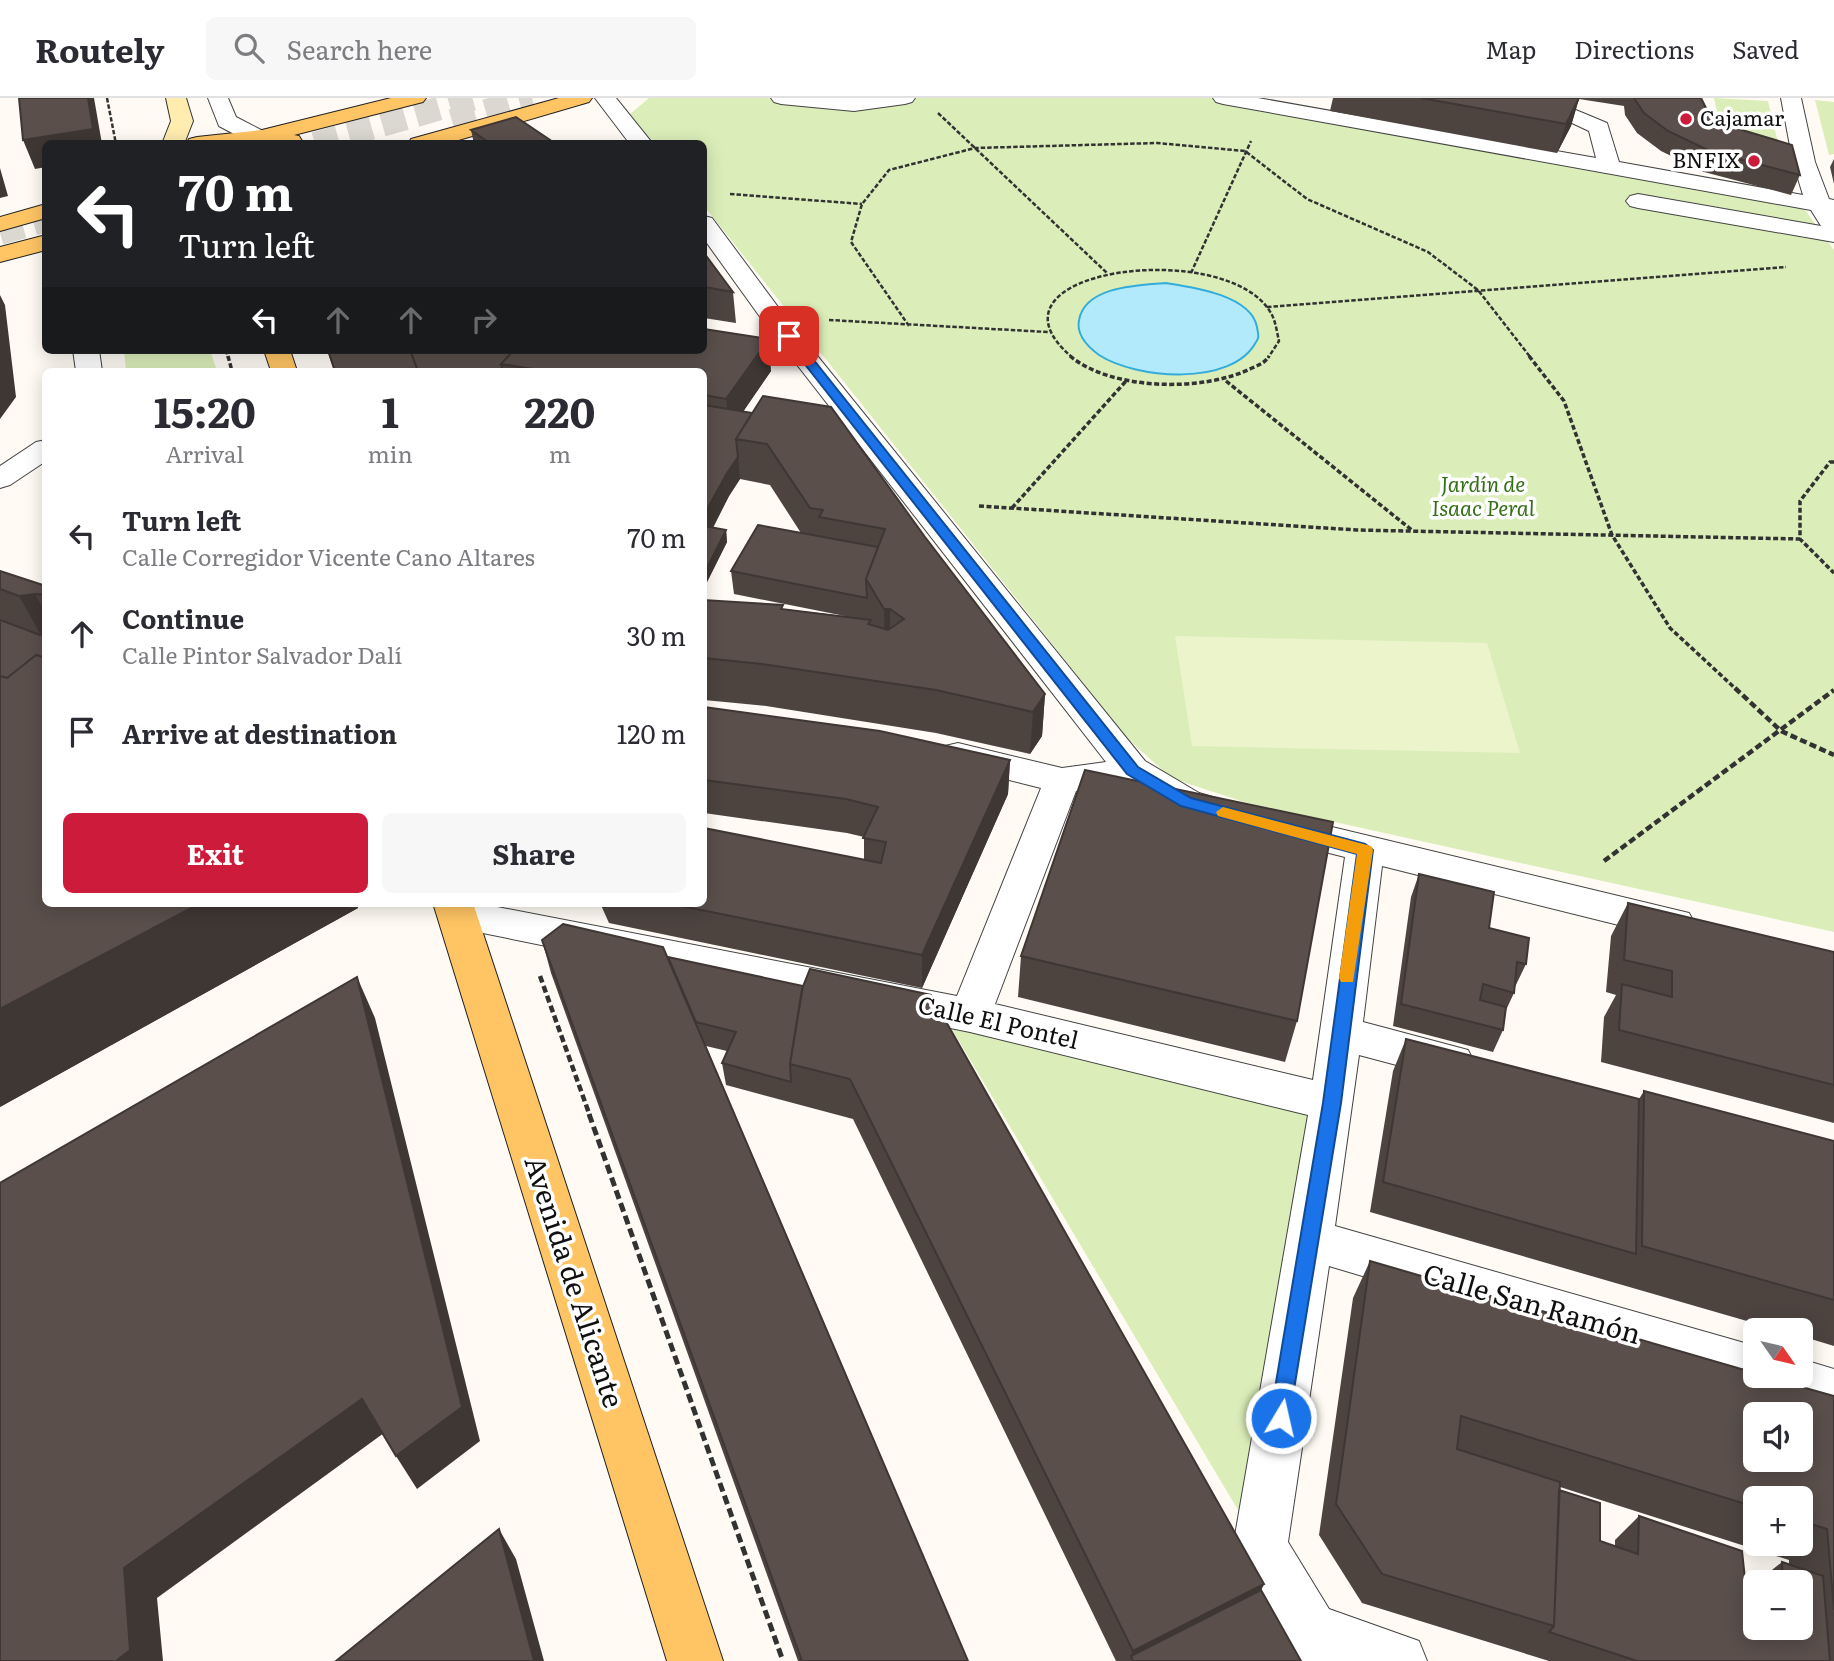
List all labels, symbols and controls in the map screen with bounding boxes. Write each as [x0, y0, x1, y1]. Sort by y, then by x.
search box [206, 17, 696, 80]
text: Routely [35, 24, 164, 73]
icon: search [230, 29, 268, 67]
text: Search here [286, 29, 432, 68]
text: Map [1485, 31, 1536, 66]
text: Directions [1574, 31, 1694, 66]
text: Saved [1732, 31, 1799, 66]
place label: Cajamar [1700, 101, 1784, 132]
marker: Cajamar [1678, 111, 1694, 127]
place label: BNFIX [1672, 143, 1740, 174]
text: 70 m [178, 153, 293, 226]
marker: BNFIX [1746, 153, 1762, 169]
icon: left [63, 168, 154, 259]
text: Turn left [178, 220, 315, 268]
icon: left [246, 301, 284, 339]
icon: ahead [319, 301, 357, 339]
icon: ahead [392, 301, 430, 339]
icon: right [465, 301, 503, 339]
pin [759, 306, 819, 366]
icon: arrive [770, 317, 808, 355]
text: 15:20 [154, 379, 256, 441]
text: 1 [381, 379, 399, 441]
text: 220 [524, 379, 595, 441]
text: Arrival [165, 436, 244, 470]
text: min [368, 436, 413, 470]
text: m [549, 436, 571, 470]
park label: Jardín de Isaac Peral [1431, 467, 1535, 522]
text: Turn left [122, 500, 241, 539]
icon: left [63, 517, 101, 555]
text: 70 m [627, 517, 686, 556]
text: Calle Corregidor Vicente Cano Altares [122, 539, 535, 573]
text: Continue [122, 598, 244, 637]
icon: ahead [63, 615, 101, 653]
text: 30 m [626, 615, 686, 654]
text: Calle Pintor Salvador Dalí [122, 637, 402, 671]
icon: arrive [63, 713, 101, 751]
text: Arrive at destination [122, 713, 397, 752]
text: 120 m [617, 713, 686, 752]
button: Exit [63, 813, 368, 893]
button: Share [382, 813, 686, 893]
street label: Calle El Pontel [915, 985, 1082, 1056]
street label: Avenida de Alicante [515, 1150, 636, 1413]
street label: Calle San Ramón [1419, 1251, 1646, 1353]
north arrow [1743, 1318, 1813, 1388]
map controls [1743, 1318, 1813, 1640]
position arrow [1244, 1381, 1318, 1455]
button: sound [1743, 1402, 1813, 1472]
button: + [1743, 1486, 1813, 1556]
button: − [1743, 1570, 1813, 1640]

